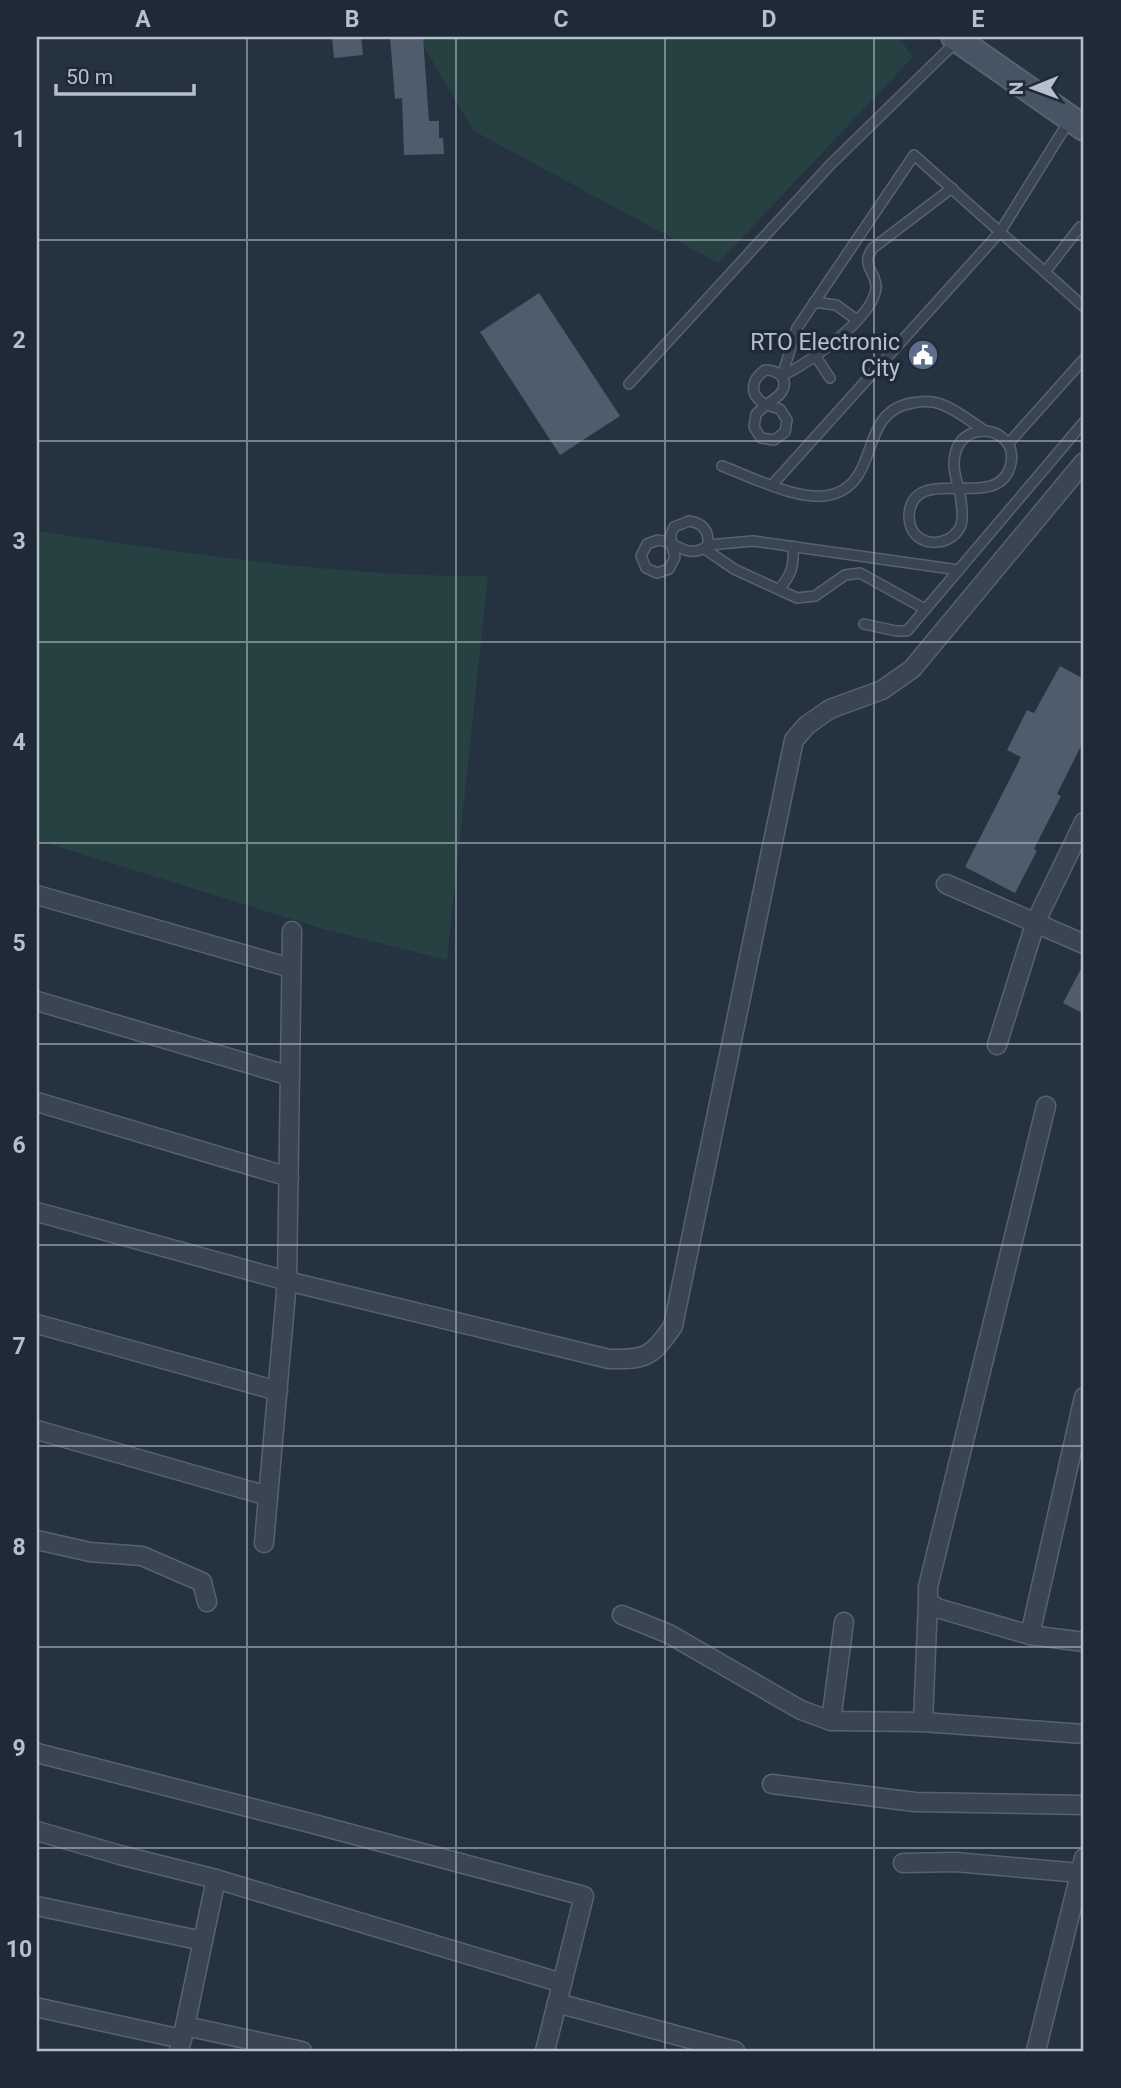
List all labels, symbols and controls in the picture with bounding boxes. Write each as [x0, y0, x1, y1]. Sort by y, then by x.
text: A [135, 6, 151, 33]
text: B [345, 6, 359, 33]
text: C [553, 6, 569, 33]
text: D [762, 6, 776, 33]
text: E [972, 6, 985, 33]
scale bar [56, 52, 194, 96]
north arrow [998, 52, 1068, 122]
text: 50 m [66, 65, 113, 89]
text: N [1005, 81, 1028, 95]
text: 1 [12, 126, 26, 153]
text: 2 [12, 327, 26, 354]
place label: RTO Electronic City [750, 329, 900, 382]
public building icon: RTO Electronic City [906, 338, 940, 372]
text: 3 [12, 528, 26, 555]
text: 4 [12, 729, 26, 756]
text: 5 [12, 930, 26, 957]
text: 6 [12, 1132, 26, 1159]
text: 7 [12, 1333, 26, 1360]
text: 8 [12, 1534, 26, 1561]
text: 9 [12, 1735, 26, 1762]
text: 10 [6, 1936, 32, 1963]

